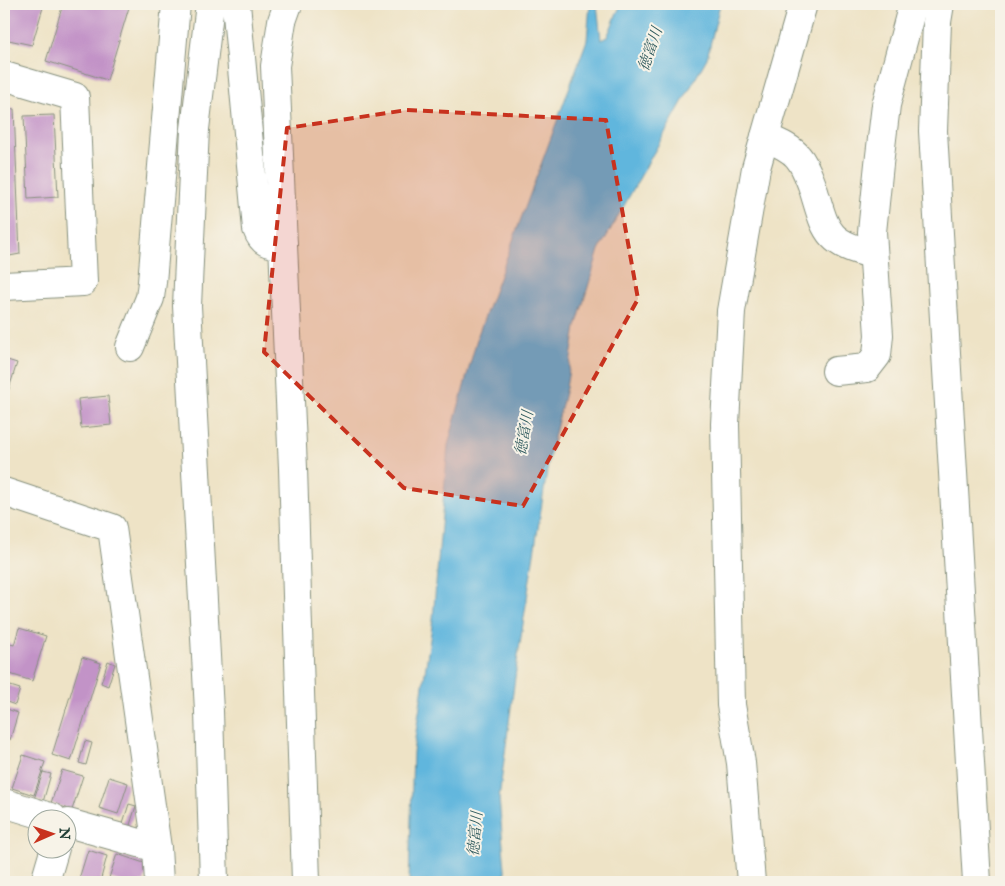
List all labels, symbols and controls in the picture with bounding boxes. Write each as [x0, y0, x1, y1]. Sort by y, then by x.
water label: 徳富川 [634, 23, 667, 74]
water label: 徳富川 [511, 407, 538, 457]
north arrow [28, 808, 78, 858]
water label: 徳富川 [464, 809, 487, 857]
text: N [55, 826, 73, 840]

